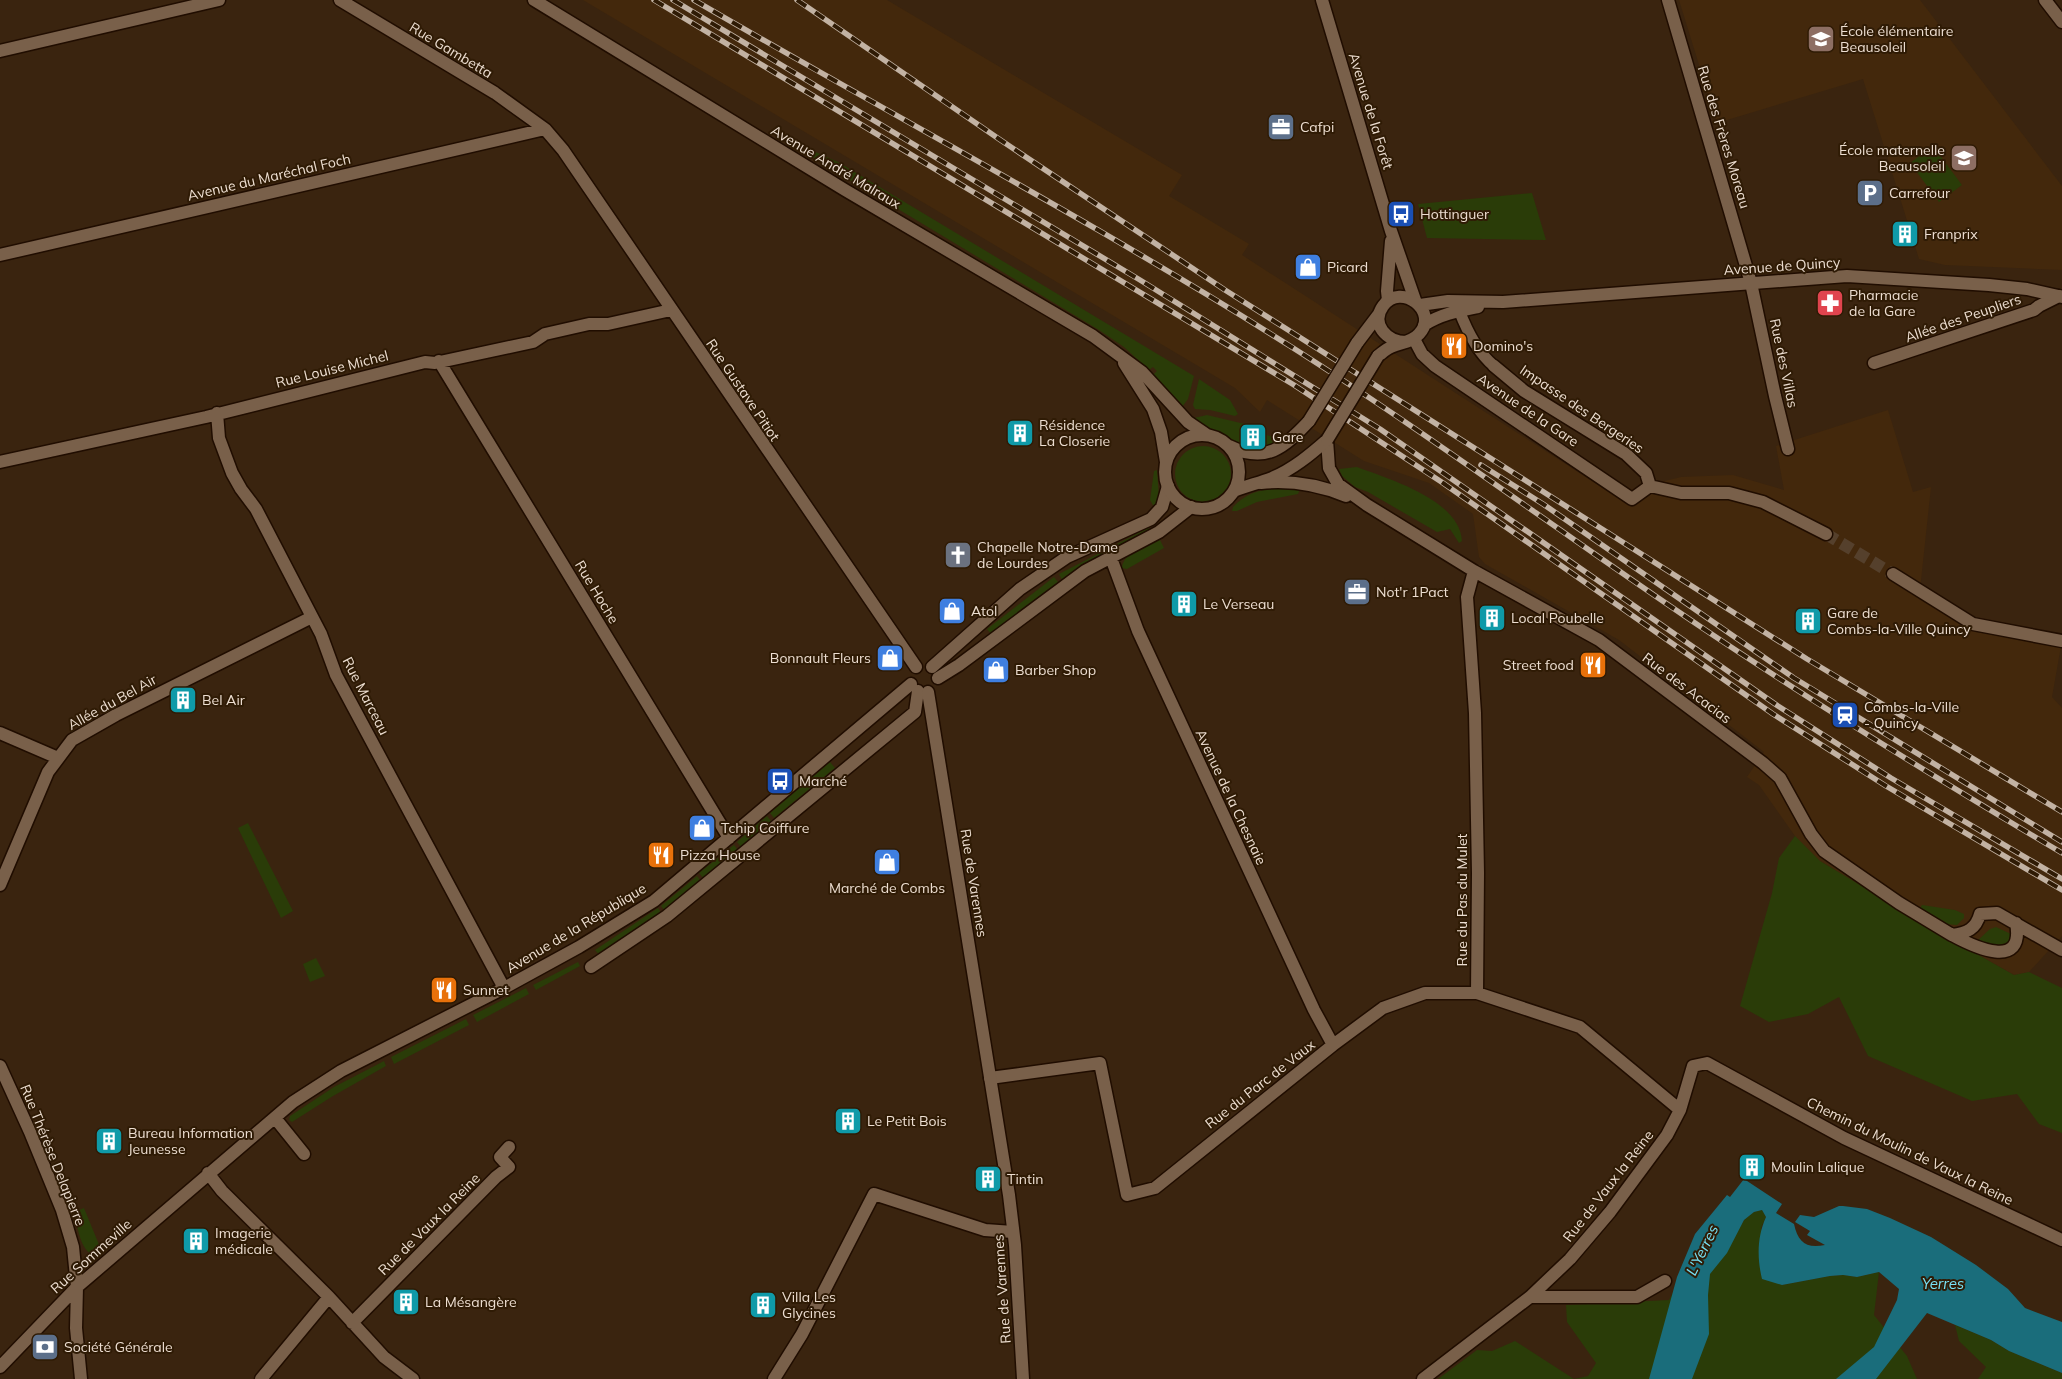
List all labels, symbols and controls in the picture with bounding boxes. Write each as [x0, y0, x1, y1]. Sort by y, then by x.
street label: Rue Gambetta [406, 18, 496, 82]
place label: École élémentaire Beausoleil [1840, 22, 1953, 56]
school or university icon: École élémentaire Beausoleil [1806, 24, 1836, 54]
street label: Avenue de la Forêt [1345, 51, 1397, 171]
street label: Rue des Frères Moreau [1694, 63, 1754, 211]
office icon: Cafpi [1266, 112, 1296, 142]
place label: Cafpi [1300, 118, 1334, 136]
street label: Avenue André Malraux [768, 121, 905, 213]
place label: École maternelle Beausoleil [1839, 141, 1945, 175]
school or university icon: École maternelle Beausoleil [1949, 143, 1979, 173]
street label: Avenue du Maréchal Foch [186, 149, 352, 205]
parking icon: Carrefour [1855, 178, 1885, 208]
place label: Carrefour [1889, 184, 1951, 202]
bus stop icon: Hottinguer [1386, 199, 1416, 229]
place label: Hottinguer [1420, 205, 1490, 223]
building icon: Franprix [1890, 219, 1920, 249]
place label: Franprix [1924, 225, 1978, 243]
shop icon: Picard [1293, 252, 1323, 282]
street label: Avenue de Quincy [1723, 253, 1842, 279]
place label: Picard [1327, 258, 1368, 276]
place label: Pharmacie de la Gare [1849, 286, 1918, 320]
pharmacy icon: Pharmacie de la Gare [1815, 288, 1845, 318]
street label: Allée des Peupliers [1903, 290, 2023, 346]
street label: Rue des Villas [1766, 317, 1802, 409]
restaurant icon: Domino's [1439, 331, 1469, 361]
street label: Rue Gustave Pitiot [702, 335, 784, 445]
place label: Domino's [1473, 337, 1533, 355]
street label: Rue Louise Michel [274, 346, 390, 392]
street label: Impasse des Bergeries [1517, 361, 1647, 457]
street label: Avenue de la Gare [1474, 369, 1582, 451]
place label: Résidence La Closerie [1039, 416, 1110, 450]
building icon: Résidence La Closerie [1005, 418, 1035, 448]
building icon: Gare [1238, 422, 1268, 452]
place label: Gare [1272, 428, 1303, 446]
place label: Chapelle Notre-Dame de Lourdes [977, 538, 1118, 572]
church icon: Chapelle Notre-Dame de Lourdes [943, 540, 973, 570]
street label: Rue Hoche [571, 557, 623, 627]
office icon: Not'r 1Pact [1342, 577, 1372, 607]
place label: Not'r 1Pact [1376, 583, 1449, 601]
building icon: Le Verseau [1169, 589, 1199, 619]
place label: Le Verseau [1203, 595, 1274, 613]
shop icon: Atol [937, 596, 967, 626]
place label: Atol [971, 602, 997, 620]
building icon: Local Poubelle [1477, 603, 1507, 633]
place label: Gare de Combs-la-Ville Quincy [1827, 604, 1971, 638]
building icon: Gare de Combs-la-Ville Quincy [1793, 606, 1823, 636]
place label: Local Poubelle [1511, 609, 1604, 627]
shop icon: Bonnault Fleurs [875, 643, 905, 673]
place label: Bonnault Fleurs [770, 649, 871, 667]
street label: Rue des Acacias [1639, 649, 1735, 727]
restaurant icon: Street food [1578, 650, 1608, 680]
street label: Rue Marceau [339, 654, 393, 738]
shop icon: Barber Shop [981, 655, 1011, 685]
place label: Street food [1503, 656, 1574, 674]
place label: Barber Shop [1015, 661, 1096, 679]
street label: Allée du Bel Air [64, 670, 160, 734]
building icon: Bel Air [168, 685, 198, 715]
place label: Bel Air [202, 691, 246, 709]
place label: Combs-la-Ville - Quincy [1864, 698, 1959, 732]
station icon: Combs-la-Ville - Quincy [1830, 700, 1860, 730]
street label: Avenue de la Chesnaie [1192, 726, 1270, 868]
bus stop icon: Marché [765, 766, 795, 796]
place label: Marché [799, 772, 847, 790]
shop icon: Tchip Coiffure [687, 813, 717, 843]
place label: Tchip Coiffure [721, 819, 809, 837]
street label: Rue de Varennes [957, 827, 991, 939]
street label: Rue du Pas du Mulet [1453, 833, 1471, 967]
restaurant icon: Pizza House [646, 840, 676, 870]
place label: Pizza House [680, 846, 760, 864]
shop icon: Marché de Combs [872, 847, 902, 877]
street label: Avenue de la République [503, 879, 649, 977]
place label: Marché de Combs [829, 879, 945, 897]
restaurant icon: Sunnet [429, 975, 459, 1005]
place label: Sunnet [463, 981, 509, 999]
street label: Rue du Parc de Vaux [1201, 1035, 1319, 1133]
street label: Rue Thérèse Delapierre [16, 1082, 90, 1228]
street label: Chemin du Moulin de Vaux la Reine [1804, 1093, 2016, 1209]
building icon: Le Petit Bois [833, 1106, 863, 1136]
place label: Le Petit Bois [867, 1112, 947, 1130]
place label: Bureau Information Jeunesse [128, 1124, 253, 1158]
building icon: Bureau Information Jeunesse [94, 1126, 124, 1156]
street label: Rue de Vaux la Reine [1559, 1126, 1657, 1246]
building icon: Moulin Lalique [1737, 1152, 1767, 1182]
place label: Moulin Lalique [1771, 1158, 1864, 1176]
building icon: Tintin [973, 1164, 1003, 1194]
street label: Rue de Vaux la Reine [374, 1169, 484, 1279]
place label: Tintin [1007, 1170, 1043, 1188]
street label: Rue Sommeville [47, 1215, 135, 1297]
water label: L'Yerres [1682, 1222, 1722, 1278]
place label: Imagerie médicale [215, 1224, 273, 1258]
building icon: Imagerie médicale [181, 1226, 211, 1256]
street label: Rue de Varennes [989, 1234, 1015, 1344]
water label: Yerres [1922, 1274, 1964, 1293]
building icon: La Mésangère [391, 1287, 421, 1317]
place label: Villa Les Glycines [782, 1288, 836, 1322]
building icon: Villa Les Glycines [748, 1290, 778, 1320]
place label: La Mésangère [425, 1293, 517, 1311]
bank icon: Société Générale [30, 1332, 60, 1362]
place label: Société Générale [64, 1338, 173, 1356]

